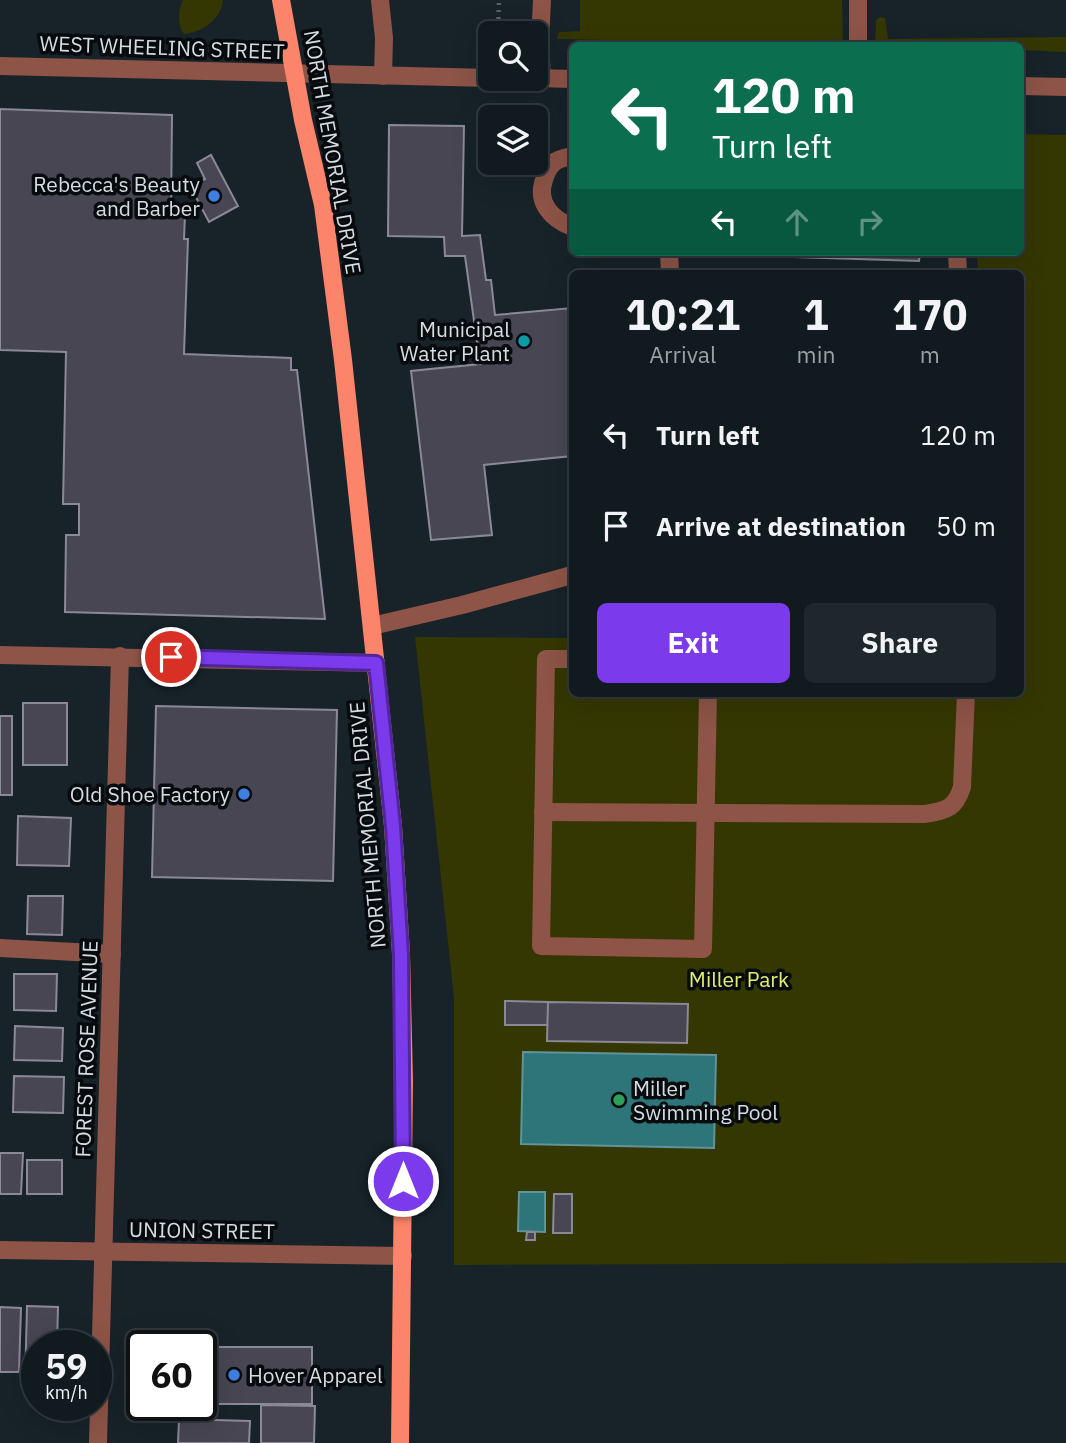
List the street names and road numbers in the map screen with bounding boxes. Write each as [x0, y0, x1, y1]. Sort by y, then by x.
street label: NORTH MEMORIAL DRIVE [298, 28, 368, 276]
street label: WEST WHEELING STREET [39, 29, 285, 65]
street label: NORTH MEMORIAL DRIVE [342, 701, 392, 949]
street label: FOREST ROSE AVENUE [68, 940, 104, 1158]
street label: UNION STREET [129, 1215, 275, 1245]

